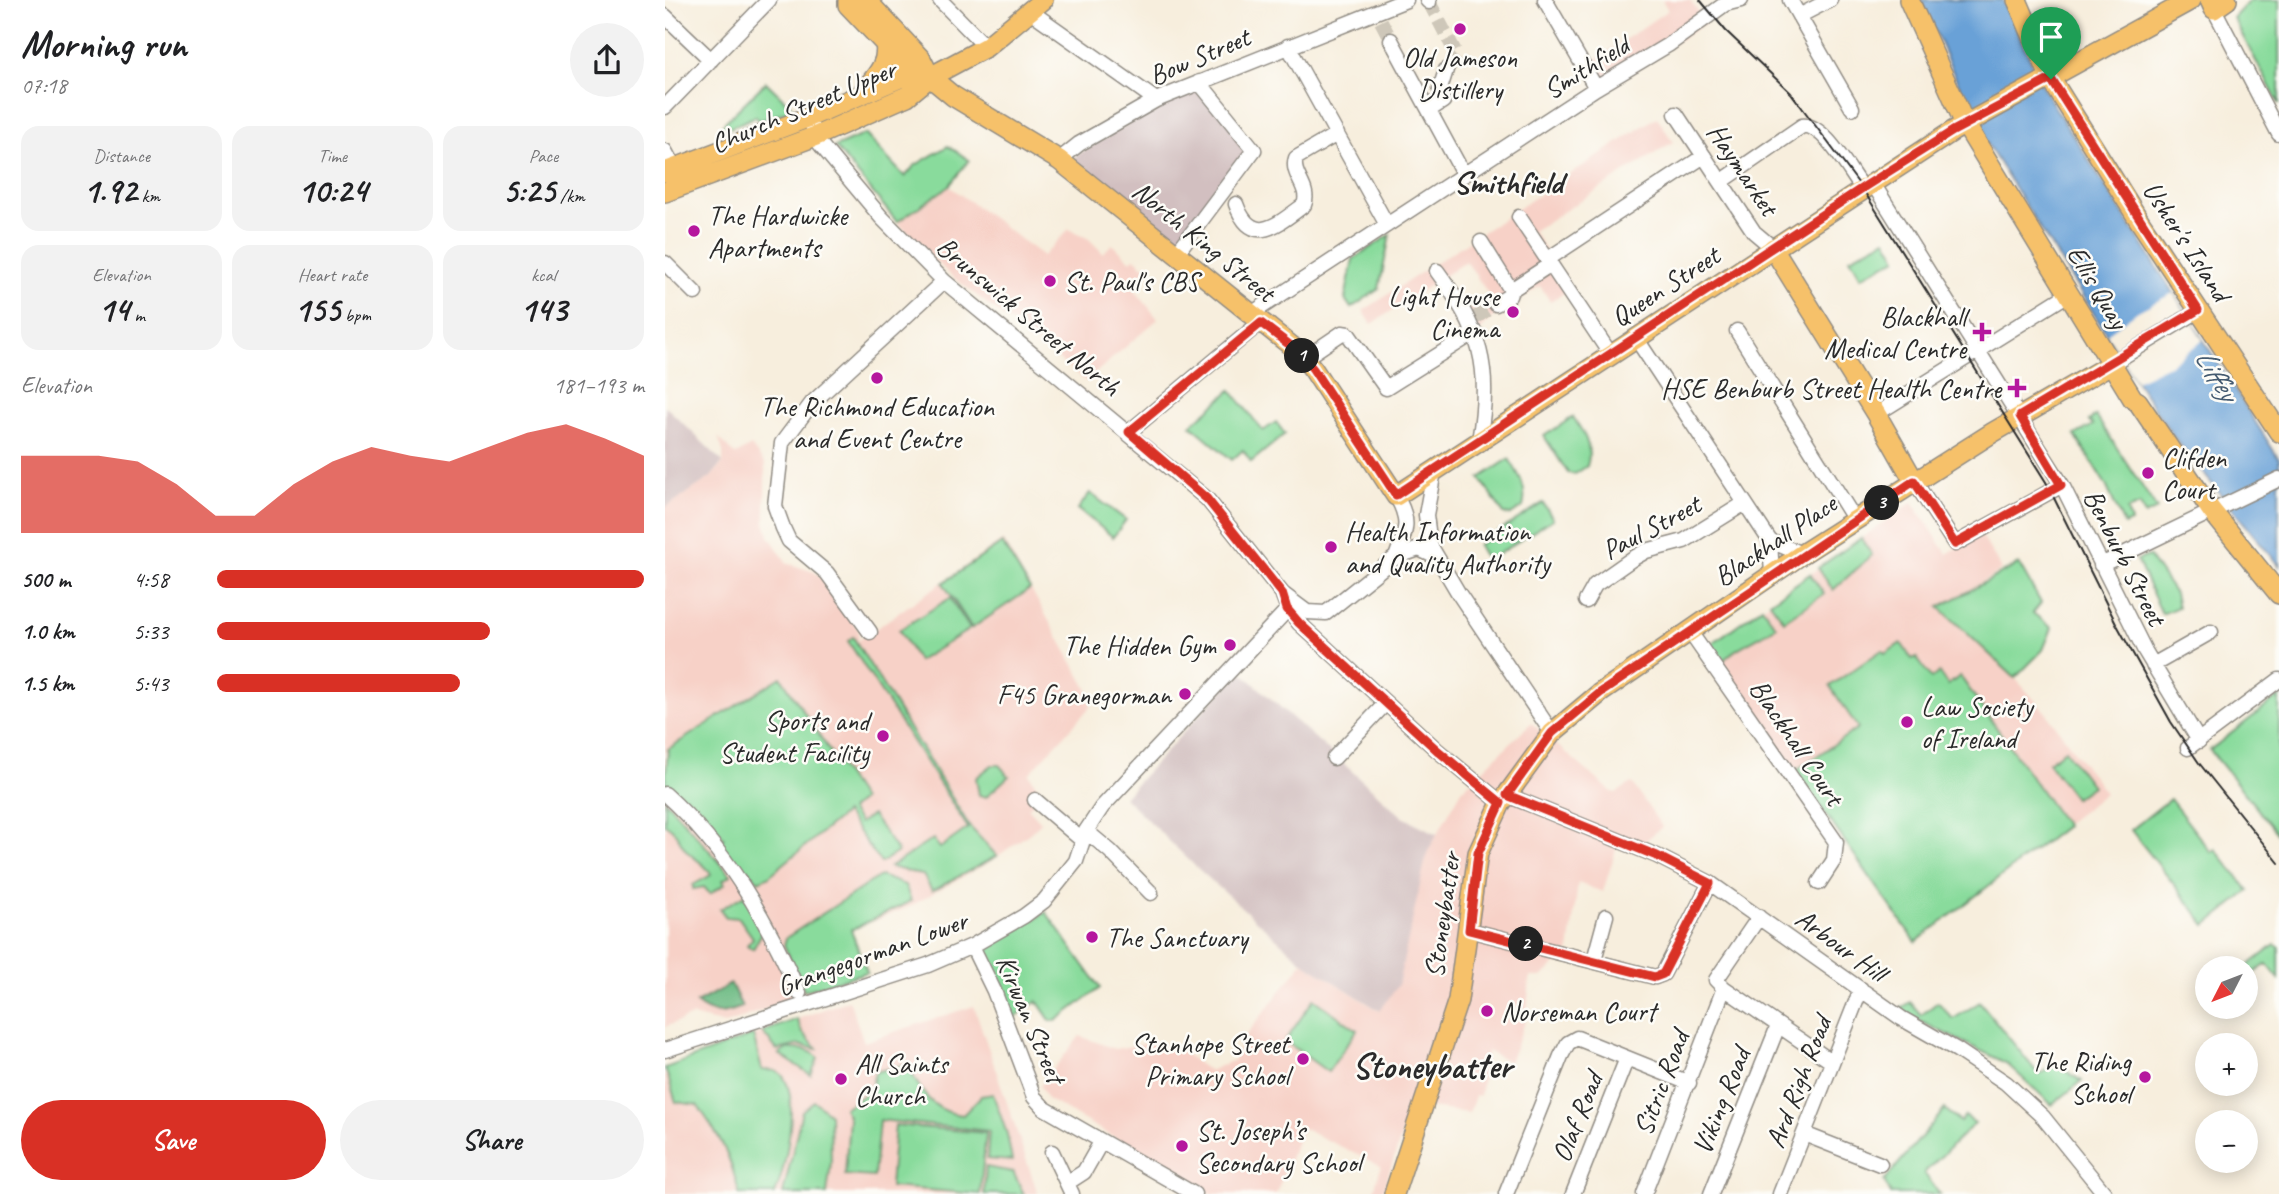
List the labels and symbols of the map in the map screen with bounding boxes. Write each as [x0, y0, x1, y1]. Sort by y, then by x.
pin [2021, 7, 2081, 79]
street label: Bow Street [1143, 18, 1257, 93]
marker: Old Jameson Distillery [1452, 21, 1468, 37]
street label: Smithfield [1537, 25, 1639, 107]
place label: Old Jameson Distillery [1403, 40, 1518, 107]
street label: Church Street Upper [705, 50, 904, 161]
street label: Haymarket [1699, 116, 1788, 224]
district label: Smithfield [1453, 162, 1568, 203]
street label: North King Street [1125, 173, 1285, 311]
street label: Usher's Island [2135, 174, 2241, 311]
place label: The Hardwicke Apartments [708, 198, 849, 265]
marker: The Hardwicke Apartments [686, 223, 702, 239]
street label: Brunswick Street North [930, 229, 1129, 404]
street label: Queen Street [1604, 237, 1728, 334]
street label: Ellis Quay [2059, 239, 2138, 337]
place label: St. Paul's CBS [1064, 264, 1203, 299]
marker: St. Paul's CBS [1042, 273, 1058, 289]
place label: Light House Cinema [1388, 279, 1502, 346]
place label: Blackhall Medical Centre [1824, 299, 1971, 366]
marker: Light House Cinema [1505, 304, 1521, 320]
marker: Blackhall Medical Centre [1972, 322, 1992, 342]
pin: 1 [1285, 338, 1319, 374]
water label: Liffey [2187, 341, 2250, 411]
marker: The Richmond Education and Event Centre [869, 370, 885, 386]
place label: HSE Benburb Street Health Centre [1661, 371, 2003, 406]
marker: HSE Benburb Street Health Centre [2007, 378, 2027, 398]
place label: The Richmond Education and Event Centre [760, 389, 995, 456]
place label: Clifden Court [2162, 440, 2228, 507]
marker: Clifden Court [2140, 465, 2156, 481]
street label: Benburb Street [2076, 483, 2175, 633]
street label: Paul Street [1596, 485, 1709, 567]
street label: Blackhall Place [1707, 485, 1845, 594]
pin: 3 [1865, 486, 1899, 520]
place label: Health Information and Quality Authority [1345, 514, 1552, 581]
marker: Health Information and Quality Authority [1323, 539, 1339, 555]
place label: The Hidden Gym [1063, 628, 1217, 663]
marker: The Hidden Gym [1222, 637, 1238, 653]
street label: Blackhall Court [1742, 672, 1854, 814]
place label: F45 Granegorman [997, 677, 1172, 712]
marker: F45 Granegorman [1177, 686, 1193, 702]
place label: Law Society of Ireland [1921, 689, 2035, 756]
place label: Sports and Student Facility [719, 703, 873, 770]
marker: Law Society of Ireland [1899, 714, 1915, 730]
marker: Sports and Student Facility [875, 728, 891, 744]
street label: Stoneybatter [1416, 847, 1468, 980]
street label: Arbour Hill [1789, 900, 1897, 993]
street label: Grangegorman Lower [772, 902, 974, 1004]
place label: The Sanctuary [1106, 920, 1250, 955]
pin: 2 [1509, 926, 1543, 962]
marker: The Sanctuary [1084, 929, 1100, 945]
street label: Kirwan Street [988, 950, 1075, 1092]
north arrow [2195, 956, 2257, 1018]
place label: Norseman Court [1501, 994, 1659, 1029]
marker: Norseman Court [1479, 1003, 1495, 1019]
street label: Ard Righ Road [1757, 1008, 1840, 1153]
street label: Sitric Road [1625, 1022, 1698, 1140]
place label: Stanhope Street Primary School [1131, 1026, 1294, 1093]
street label: Viking Road [1684, 1039, 1760, 1159]
district label: Stoneybatter [1352, 1044, 1515, 1089]
place label: The Riding School [2031, 1044, 2136, 1111]
place label: All Saints Church [855, 1046, 950, 1113]
marker: Stanhope Street Primary School [1295, 1051, 1311, 1067]
street label: Olaf Road [1543, 1063, 1612, 1167]
marker: The Riding School [2137, 1069, 2153, 1085]
marker: All Saints Church [833, 1071, 849, 1087]
place label: St. Joseph’s Secondary School [1196, 1113, 1366, 1180]
marker: St. Joseph’s Secondary School [1174, 1138, 1190, 1154]

